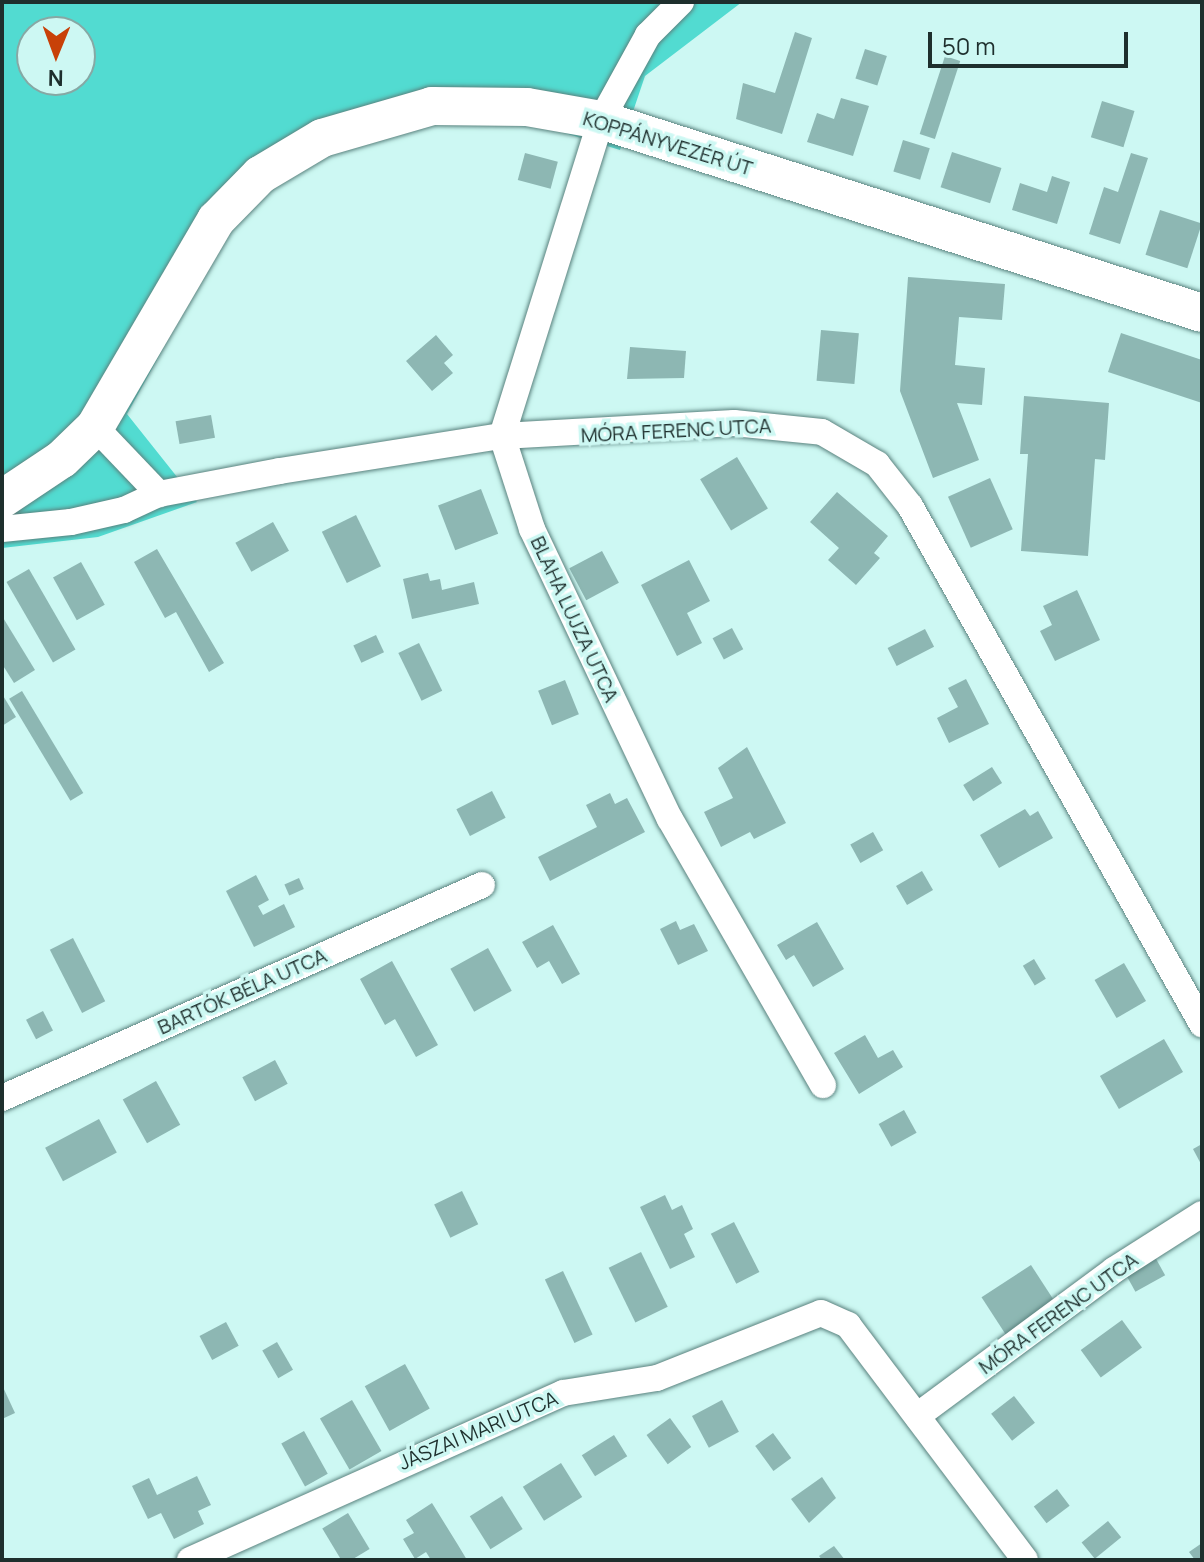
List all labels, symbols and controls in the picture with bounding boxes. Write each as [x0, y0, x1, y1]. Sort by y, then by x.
north arrow [16, 16, 96, 96]
scale bar [932, 16, 1132, 66]
text: 50 m [942, 29, 996, 62]
text: N [47, 63, 64, 93]
street label: KOPPÁNYVEZÉR ÚT [580, 106, 756, 180]
street label: MÓRA FERENC UTCA [580, 413, 772, 447]
street label: BLAHA LUJZA UTCA [526, 532, 624, 706]
street label: BARTÓK BÉLA UTCA [154, 943, 330, 1039]
street label: MÓRA FERENC UTCA [974, 1247, 1142, 1379]
street label: JÁSZAI MARI UTCA [395, 1386, 561, 1474]

